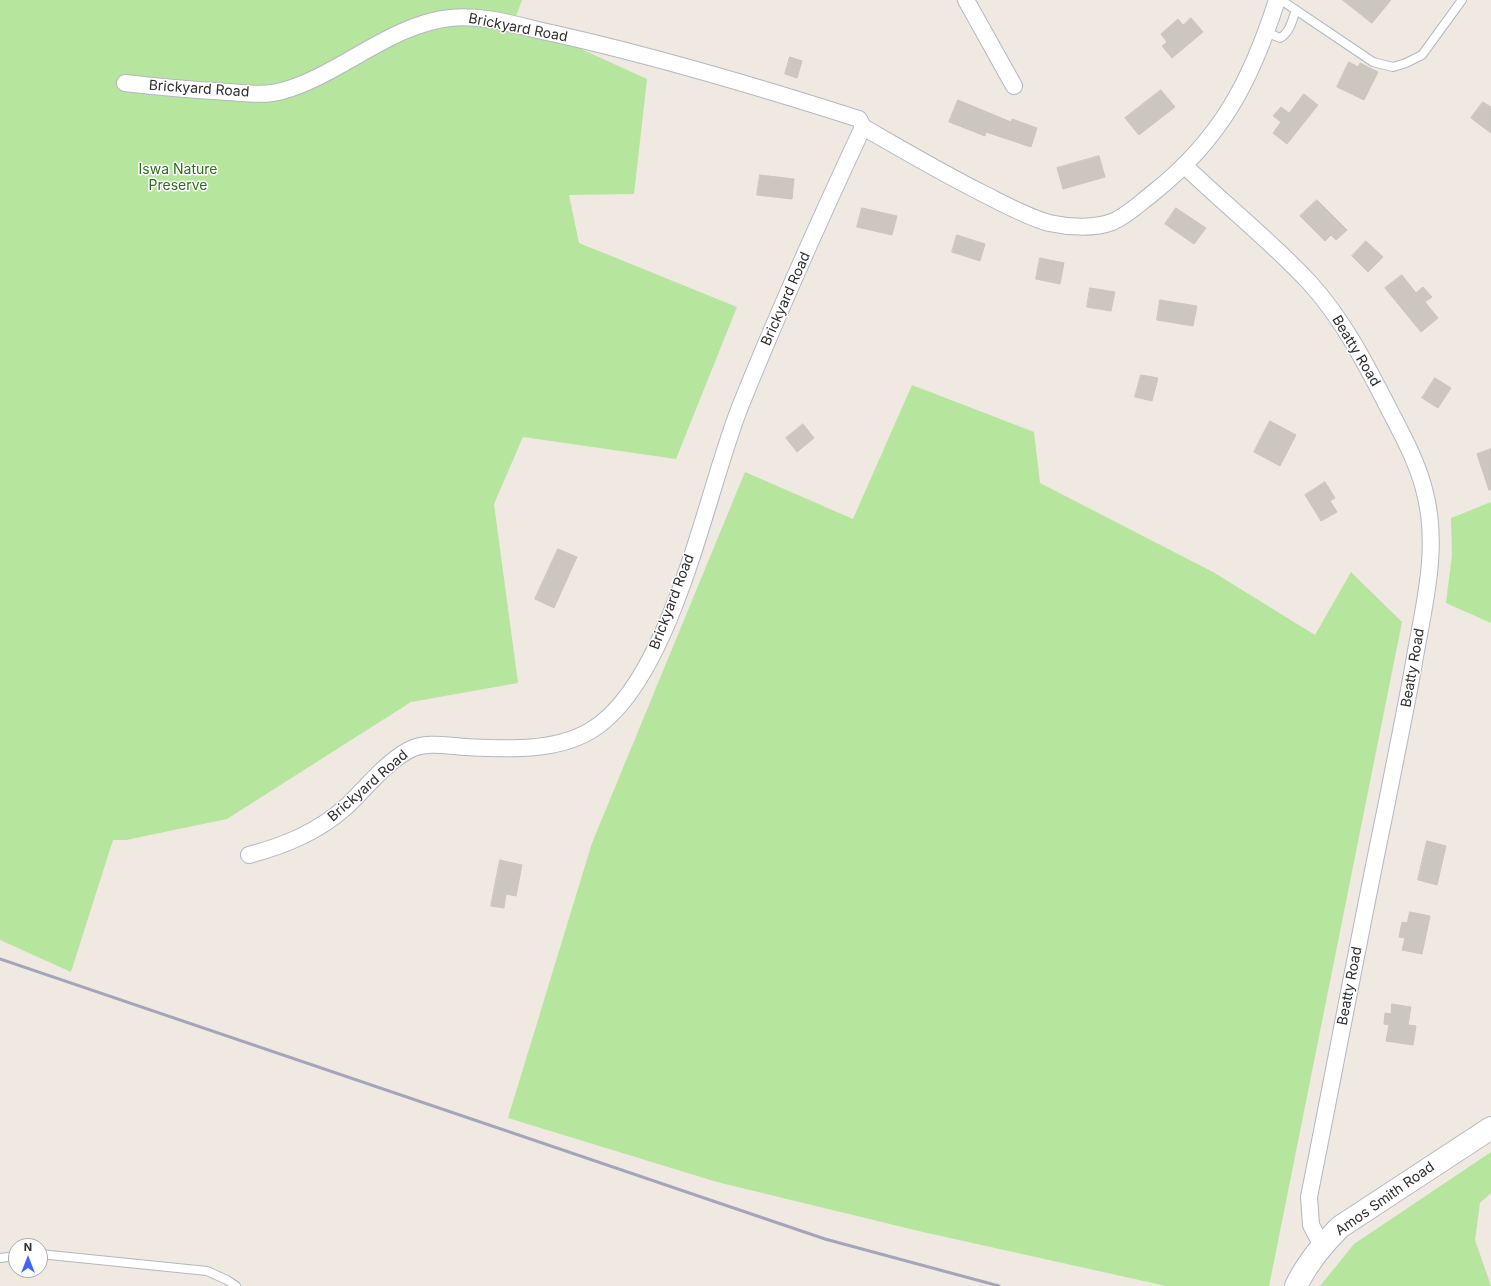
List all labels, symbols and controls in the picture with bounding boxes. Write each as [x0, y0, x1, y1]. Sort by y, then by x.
street label: Brickyard Road [467, 10, 569, 46]
street label: Brickyard Road [148, 77, 250, 101]
park label: Iswa Nature Preserve [139, 162, 217, 194]
street label: Brickyard Road [758, 250, 814, 348]
street label: Beatty Road [1328, 312, 1384, 390]
street label: Brickyard Road [646, 552, 698, 652]
street label: Beatty Road [1398, 627, 1428, 709]
street label: Brickyard Road [324, 747, 412, 825]
street label: Beatty Road [1334, 945, 1366, 1027]
street label: Amos Smith Road [1332, 1159, 1438, 1239]
north arrow [8, 1238, 48, 1278]
text: N [24, 1240, 32, 1254]

